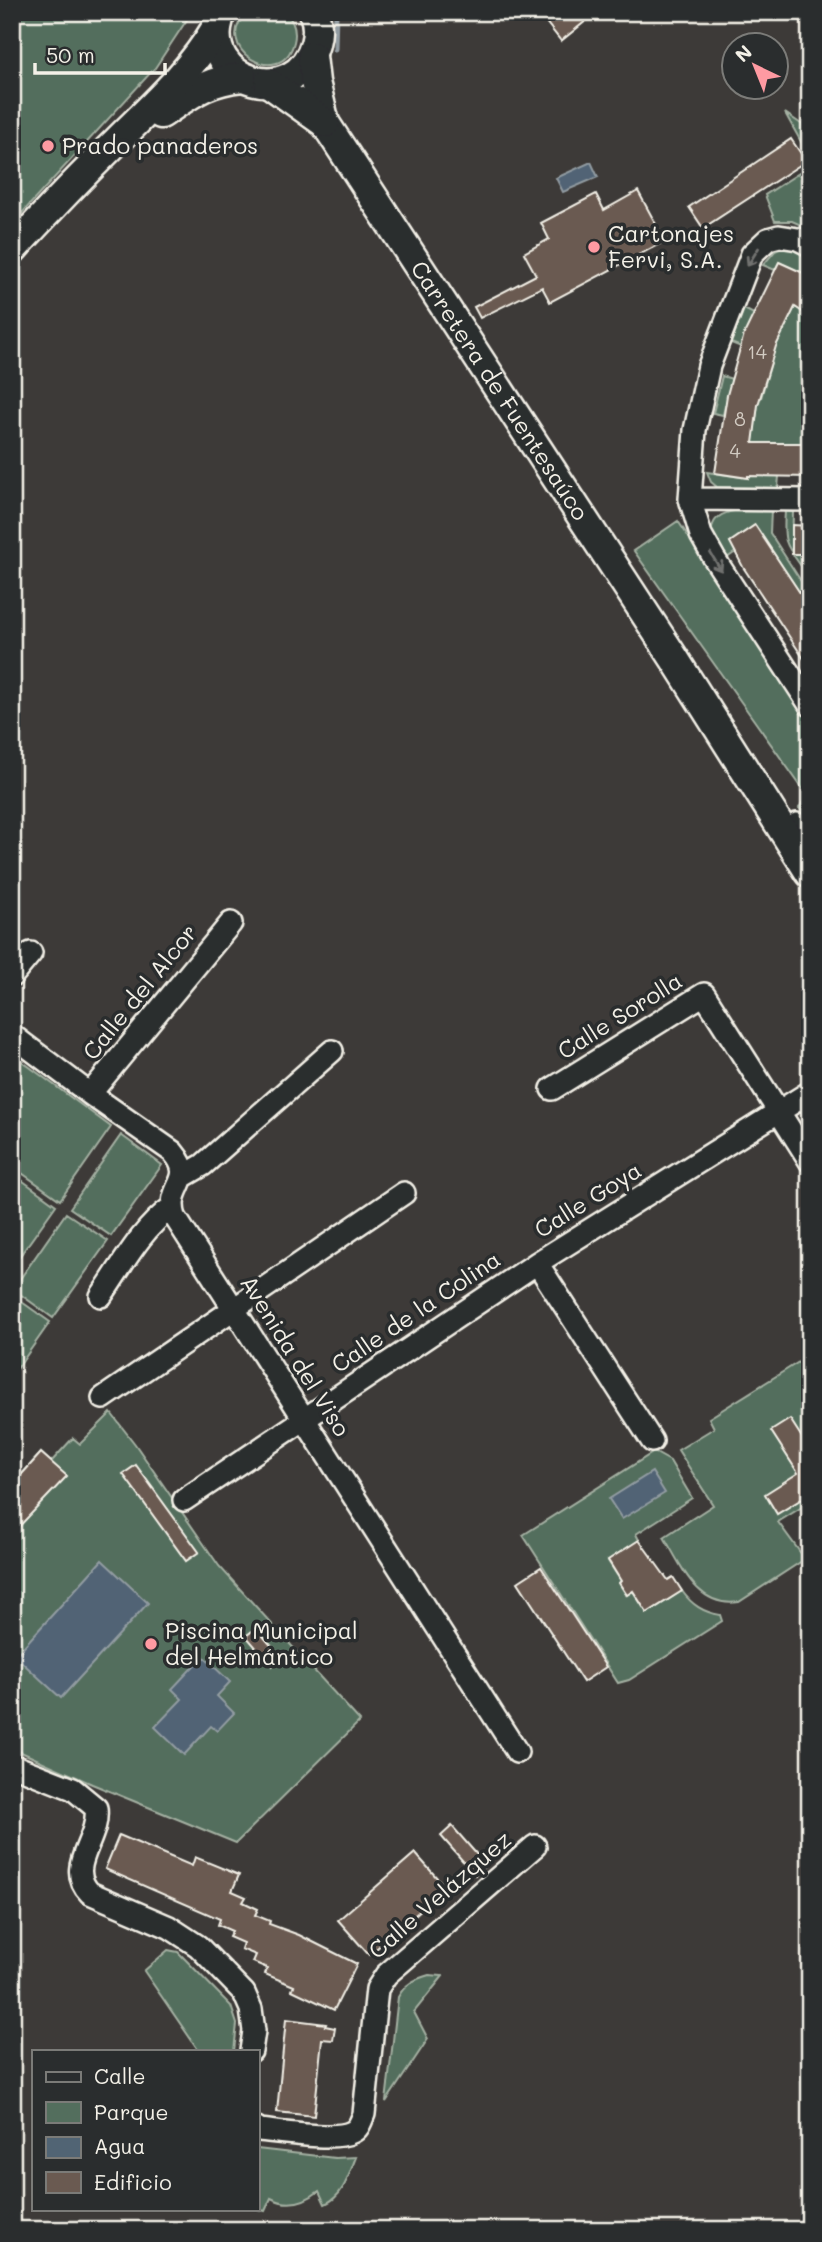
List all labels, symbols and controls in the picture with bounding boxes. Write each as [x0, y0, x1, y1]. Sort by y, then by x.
scale bar [35, 32, 164, 76]
north arrow [720, 32, 790, 102]
text: N [729, 39, 757, 67]
text: 50 m [46, 41, 95, 68]
place label: Prado panaderos [62, 130, 258, 160]
marker: Prado panaderos [40, 138, 56, 154]
place label: Cartonajes Fervi, S.A. [608, 218, 734, 274]
marker: Cartonajes Fervi, S.A. [586, 239, 602, 255]
one-way arrow [746, 247, 760, 267]
street label: Carretera de Fuentesaúco [405, 255, 596, 526]
house number: 14 [747, 339, 767, 364]
house number: 8 [734, 406, 746, 431]
house number: 4 [729, 438, 741, 463]
one-way arrow [710, 551, 724, 571]
street label: Calle del Alcor [75, 917, 203, 1065]
street label: Calle Sorolla [552, 965, 687, 1065]
street label: Calle Goya [528, 1154, 647, 1244]
street label: Calle de la Colina [325, 1244, 506, 1379]
street label: Avenida del Viso [234, 1269, 357, 1442]
place label: Piscina Municipal del Helmántico [165, 1615, 358, 1671]
marker: Piscina Municipal del Helmántico [143, 1636, 159, 1652]
street label: Calle Velázquez [362, 1824, 517, 1965]
legend [32, 2050, 259, 2210]
text: Calle [94, 2062, 146, 2089]
text: Parque [94, 2098, 168, 2125]
text: Agua [94, 2132, 145, 2159]
text: Edificio [94, 2168, 172, 2195]

